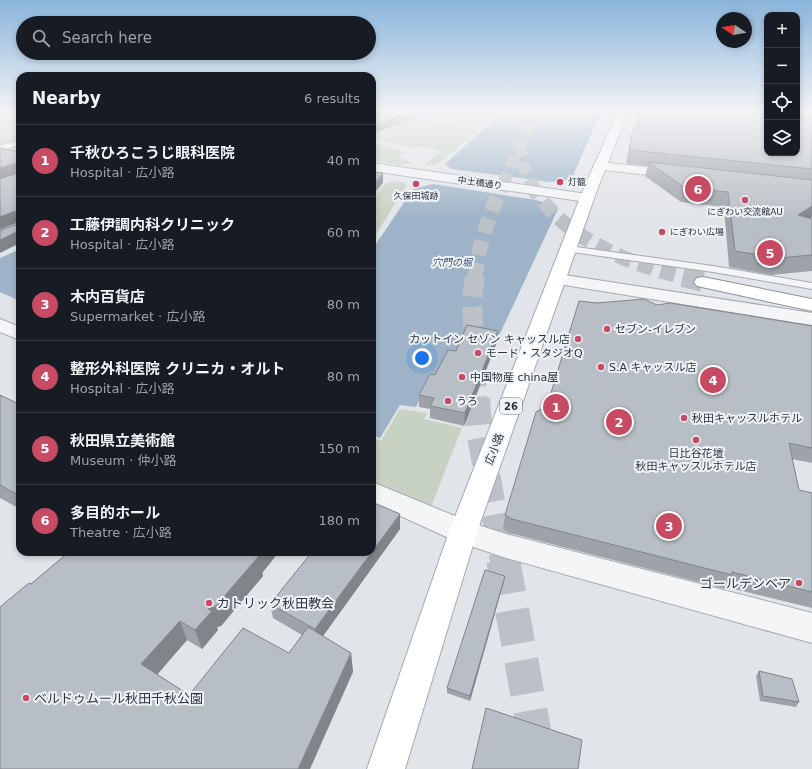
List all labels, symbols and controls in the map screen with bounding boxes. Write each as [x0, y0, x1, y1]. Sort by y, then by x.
north arrow [716, 12, 752, 48]
map controls [764, 12, 800, 156]
button: + [764, 12, 800, 48]
search box [16, 16, 376, 60]
icon: search [30, 27, 52, 49]
text: Search here [62, 29, 152, 47]
button: − [764, 48, 800, 84]
button: locate [764, 84, 800, 120]
text: Nearby [32, 88, 101, 108]
text: 6 results [304, 91, 360, 106]
button: layers [764, 120, 800, 156]
text: 千秋ひろこうじ眼科医院 [70, 144, 235, 162]
text: 1 [40, 153, 50, 168]
text: 40 m [327, 153, 360, 168]
text: Hospital · 広小路 [70, 165, 174, 180]
pin: 6 [685, 174, 711, 204]
street label: 中土橋通り [457, 175, 503, 191]
marker: 灯籠 [555, 177, 565, 187]
place label: 灯籠 [568, 177, 586, 187]
marker: 久保田城跡 [411, 179, 421, 189]
place label: 久保田城跡 [393, 191, 439, 201]
marker: にぎわい交流館AU [740, 195, 750, 205]
place label: にぎわい交流館AU [707, 207, 783, 217]
text: 工藤伊調内科クリニック [70, 216, 235, 234]
text: 2 [40, 225, 50, 240]
text: 60 m [327, 225, 360, 240]
marker: にぎわい広場 [657, 227, 667, 237]
place label: にぎわい広場 [670, 227, 724, 237]
text: Hospital · 広小路 [70, 237, 174, 252]
pin: 5 [757, 238, 783, 268]
water label: 穴門の堀 [432, 257, 474, 268]
text: 木内百貨店 [70, 288, 145, 306]
text: 3 [40, 297, 50, 312]
text: 80 m [327, 297, 360, 312]
text: Supermarket · 広小路 [70, 309, 205, 324]
place label: セブン-イレブン [615, 323, 696, 336]
marker: セブン-イレブン [602, 324, 612, 334]
place label: カットイン セゾン キャッスル店 [409, 333, 570, 346]
marker: カットイン セゾン キャッスル店 [573, 334, 583, 344]
place label: モード・スタジオQ [486, 347, 583, 360]
your location [412, 348, 432, 368]
marker: モード・スタジオQ [473, 348, 483, 358]
text: 整形外科医院 クリニカ・オルト [70, 360, 285, 378]
place label: S.A キャッスル店 [609, 361, 697, 374]
marker: S.A キャッスル店 [596, 362, 606, 372]
pin: 4 [700, 365, 726, 395]
text: 4 [40, 369, 50, 384]
text: 80 m [327, 369, 360, 384]
place label: 中国物産 china屋 [470, 371, 558, 384]
marker: 中国物産 china屋 [457, 372, 467, 382]
text: Hospital · 広小路 [70, 381, 174, 396]
pin: 1 [543, 392, 569, 422]
place label: うろ [456, 395, 478, 408]
marker: うろ [443, 396, 453, 406]
road number: 26 [500, 398, 522, 414]
pin: 2 [606, 407, 632, 437]
place label: 秋田キャッスルホテル [692, 412, 802, 425]
marker: 秋田キャッスルホテル [679, 413, 689, 423]
street label: 広小路 [482, 431, 506, 467]
text: 秋田県立美術館 [70, 432, 175, 450]
marker: 日比谷花壇 秋田キャッスルホテル店 [691, 435, 701, 445]
text: 5 [40, 441, 50, 456]
text: 150 m [318, 441, 360, 456]
place label: 日比谷花壇 秋田キャッスルホテル店 [636, 447, 757, 473]
text: Museum · 仲小路 [70, 453, 177, 468]
text: 多目的ホール [70, 504, 160, 522]
pin: 3 [656, 511, 682, 541]
text: 6 [40, 513, 50, 528]
text: 180 m [318, 513, 360, 528]
text: Theatre · 広小路 [70, 525, 172, 540]
place label: ゴールデンベア [700, 576, 791, 591]
marker: ゴールデンベア [794, 578, 804, 588]
place label: カトリック秋田教会 [217, 596, 334, 611]
marker: カトリック秋田教会 [204, 598, 214, 608]
place label: ベルドゥムール秋田千秋公園 [34, 691, 203, 706]
marker: ベルドゥムール秋田千秋公園 [21, 693, 31, 703]

